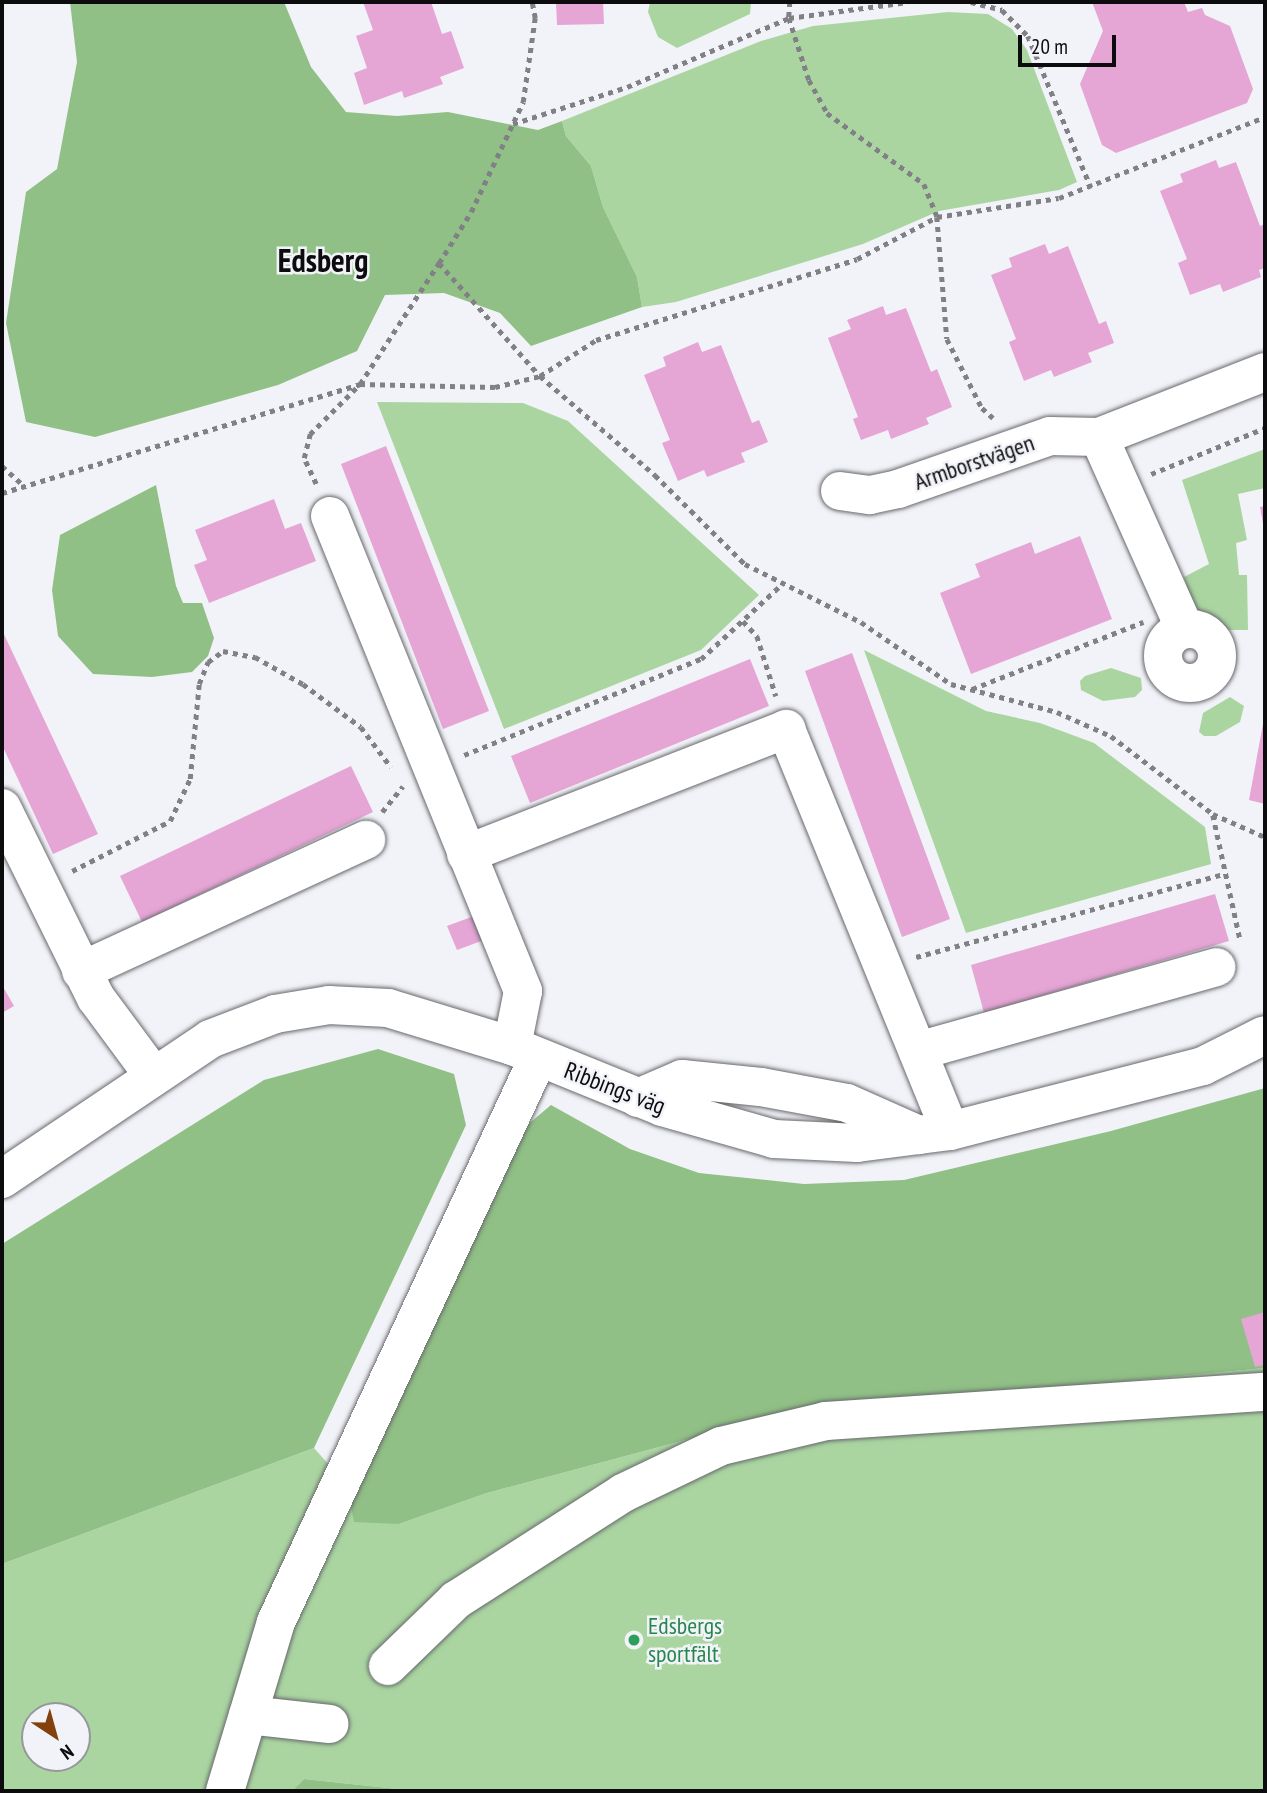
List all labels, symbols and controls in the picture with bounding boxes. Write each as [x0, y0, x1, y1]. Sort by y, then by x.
scale bar [1022, 21, 1120, 65]
text: 20 m [1031, 33, 1068, 60]
district label: Edsberg [278, 241, 368, 279]
street label: Armborstvägen [910, 428, 1038, 496]
street label: Ribbings väg [560, 1056, 670, 1120]
place label: Edsbergs sportfält [648, 1612, 722, 1668]
marker: Edsbergs sportfält [626, 1632, 642, 1648]
north arrow [21, 1702, 91, 1772]
text: N [56, 1740, 78, 1765]

